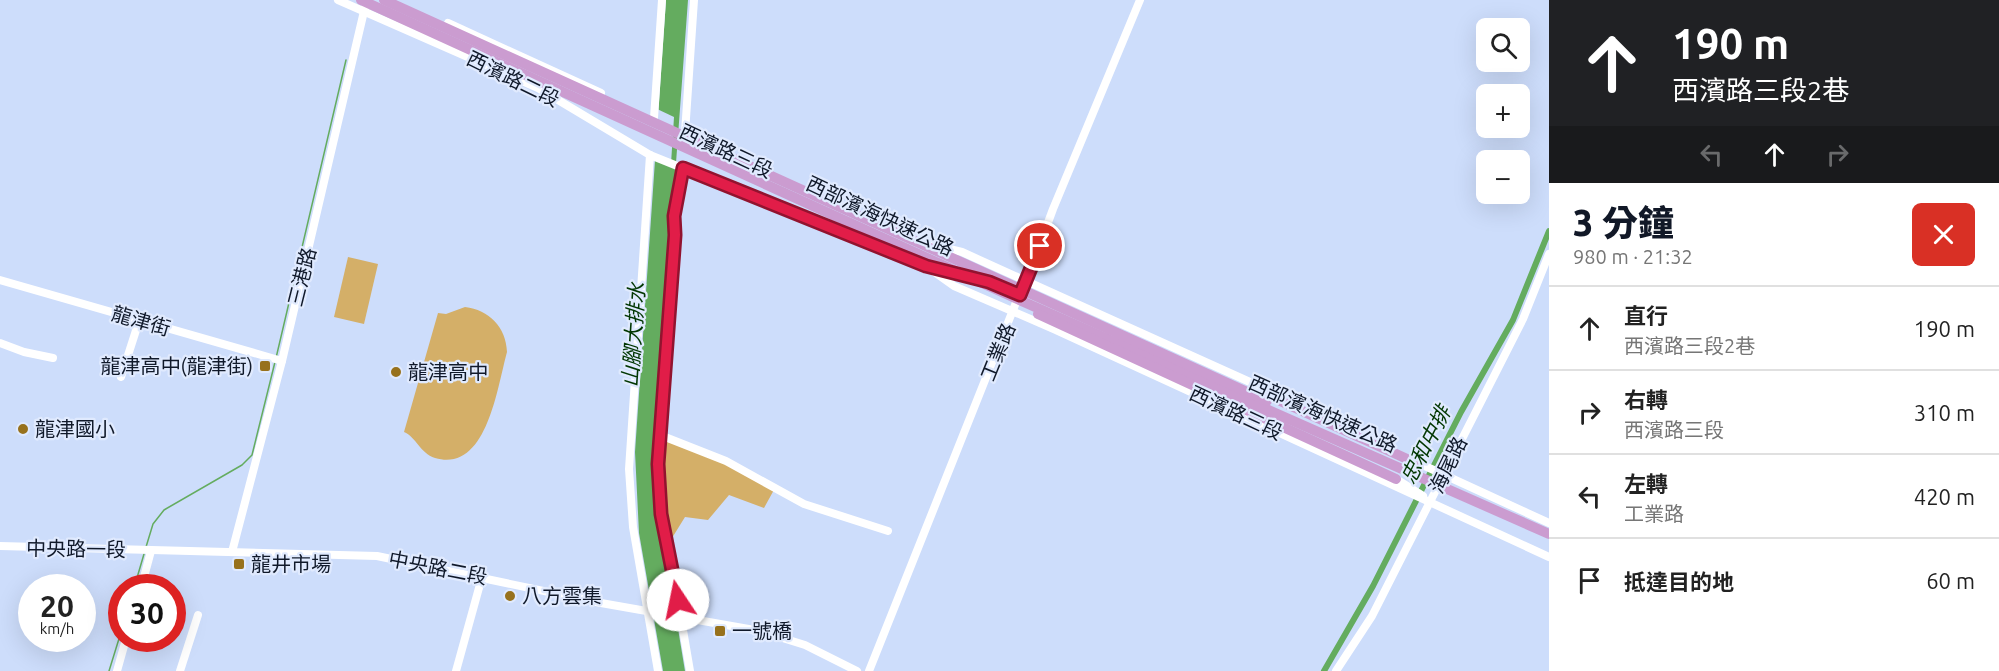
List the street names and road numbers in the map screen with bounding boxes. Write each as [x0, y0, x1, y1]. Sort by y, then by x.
street label: 西濱路二段 [463, 46, 563, 111]
street label: 西濱路三段 [676, 119, 776, 182]
street label: 西部濱海快速公路 [803, 171, 958, 260]
street label: 三港路 [283, 245, 320, 309]
street label: 龍津街 [109, 301, 173, 340]
street label: 工業路 [976, 320, 1019, 384]
street label: 西部濱海快速公路 [1245, 370, 1401, 457]
street label: 西濱路三段 [1186, 381, 1286, 444]
street label: 海尾路 [1424, 433, 1471, 497]
street label: 中央路一段 [26, 536, 126, 561]
street label: 中央路二段 [387, 547, 489, 588]

